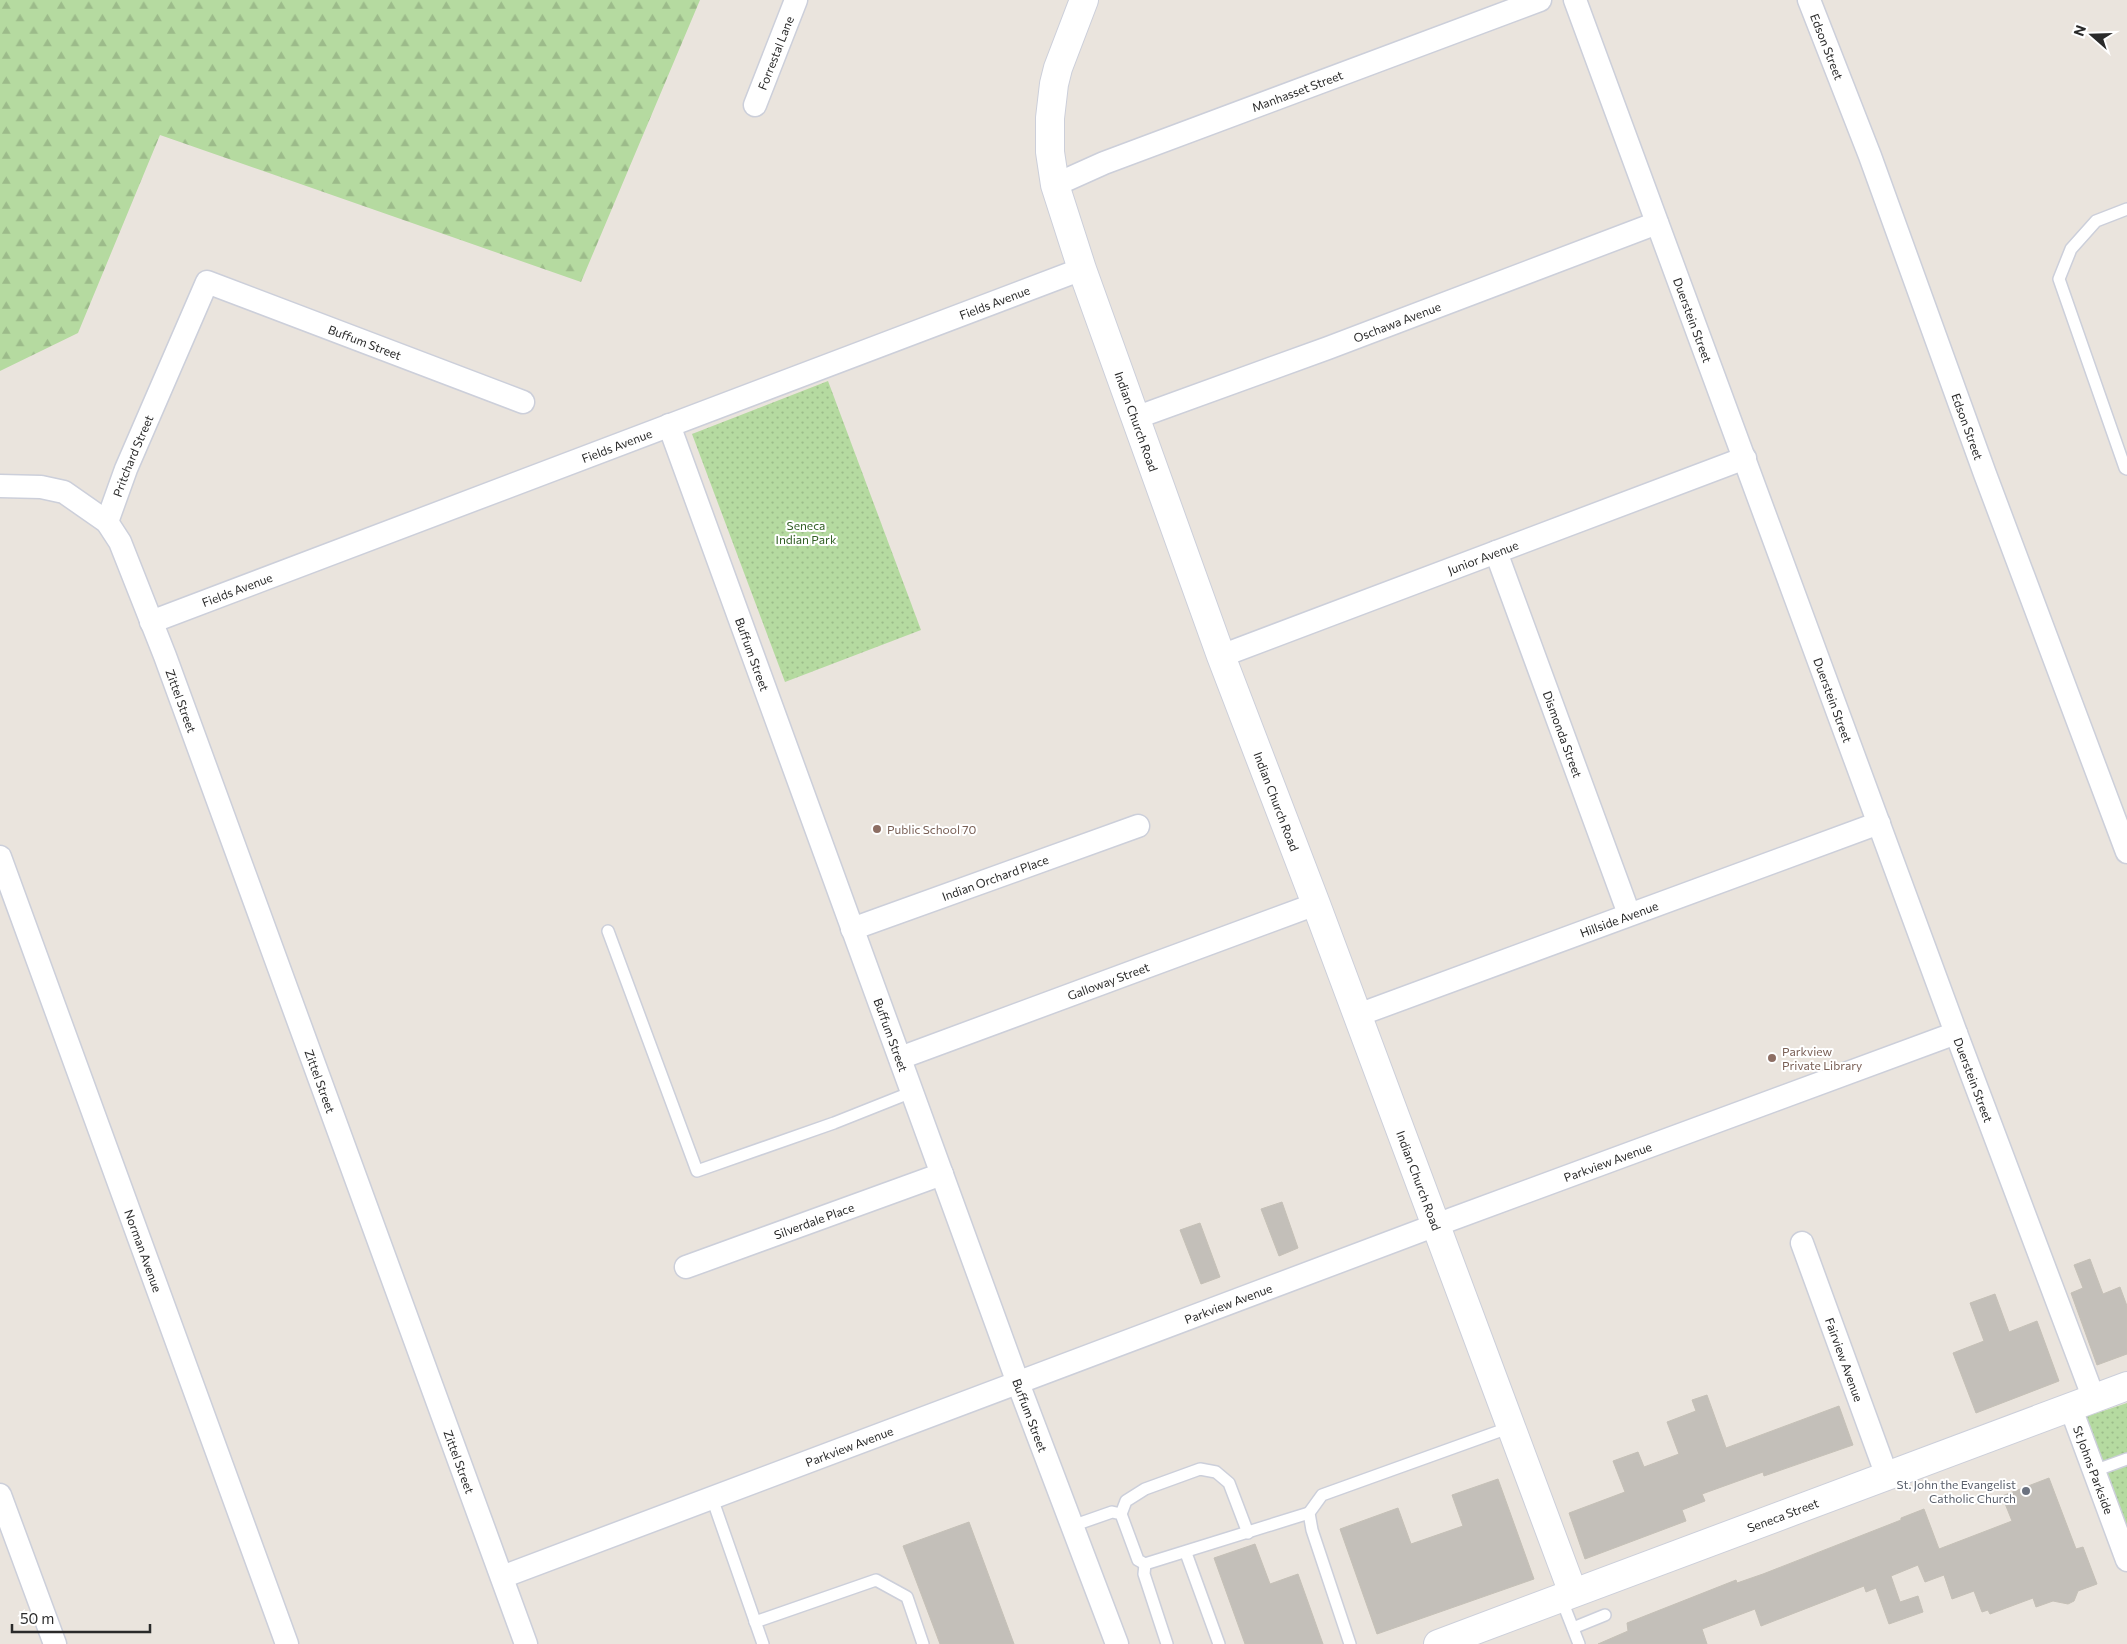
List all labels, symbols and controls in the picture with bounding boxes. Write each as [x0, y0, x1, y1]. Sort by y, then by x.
north arrow [2067, 10, 2117, 60]
street label: Edson Street [1808, 11, 1846, 82]
street label: Forrestal Lane [755, 14, 796, 92]
text: N [2070, 23, 2089, 38]
street label: Manhasset Street [1250, 67, 1345, 114]
street label: Duerstein Street [1671, 276, 1715, 364]
street label: Fields Avenue [957, 283, 1032, 322]
street label: Oschawa Avenue [1351, 299, 1443, 345]
street label: Buffum Street [326, 322, 404, 362]
street label: Indian Church Road [1112, 369, 1161, 473]
street label: Edson Street [1949, 391, 1986, 462]
street label: Pritchard Street [110, 413, 156, 499]
street label: Fields Avenue [579, 426, 654, 465]
park label: Seneca Indian Park [776, 518, 837, 546]
street label: Junior Avenue [1446, 537, 1520, 578]
street label: Fields Avenue [200, 570, 274, 609]
street label: Buffum Street [733, 616, 772, 693]
street label: Duerstein Street [1811, 656, 1855, 744]
street label: Zittel Street [163, 667, 199, 734]
street label: Dismonda Street [1541, 689, 1585, 780]
street label: Indian Church Road [1251, 750, 1302, 853]
place label: Public School 70 [887, 822, 977, 836]
marker: Public School 70 [871, 823, 883, 835]
street label: Indian Orchard Place [940, 852, 1050, 903]
street label: Hillside Avenue [1578, 898, 1660, 940]
street label: Galloway Street [1065, 959, 1151, 1002]
street label: Buffum Street [871, 996, 911, 1073]
street label: Duerstein Street [1951, 1035, 1996, 1124]
place label: Parkview Private Library [1782, 1044, 1862, 1072]
street label: Zittel Street [302, 1047, 338, 1115]
marker: Parkview Private Library [1766, 1052, 1778, 1064]
street label: Indian Church Road [1394, 1129, 1444, 1232]
street label: Parkview Avenue [1562, 1139, 1653, 1184]
street label: Silverdale Place [772, 1200, 856, 1242]
street label: Norman Avenue [122, 1207, 165, 1294]
street label: Parkview Avenue [1182, 1280, 1274, 1326]
street label: Fairview Avenue [1823, 1316, 1866, 1403]
street label: Buffum Street [1010, 1377, 1050, 1454]
street label: Parkview Avenue [803, 1423, 895, 1469]
street label: St Johns Parkside [2071, 1424, 2116, 1516]
street label: Zittel Street [441, 1428, 477, 1495]
place label: St. John the Evangelist Catholic Church [1897, 1477, 2016, 1505]
marker: St. John the Evangelist Catholic Church [2020, 1485, 2032, 1497]
street label: Seneca Street [1745, 1495, 1820, 1535]
scale bar [12, 1602, 150, 1634]
text: 50 m [20, 1609, 54, 1627]

